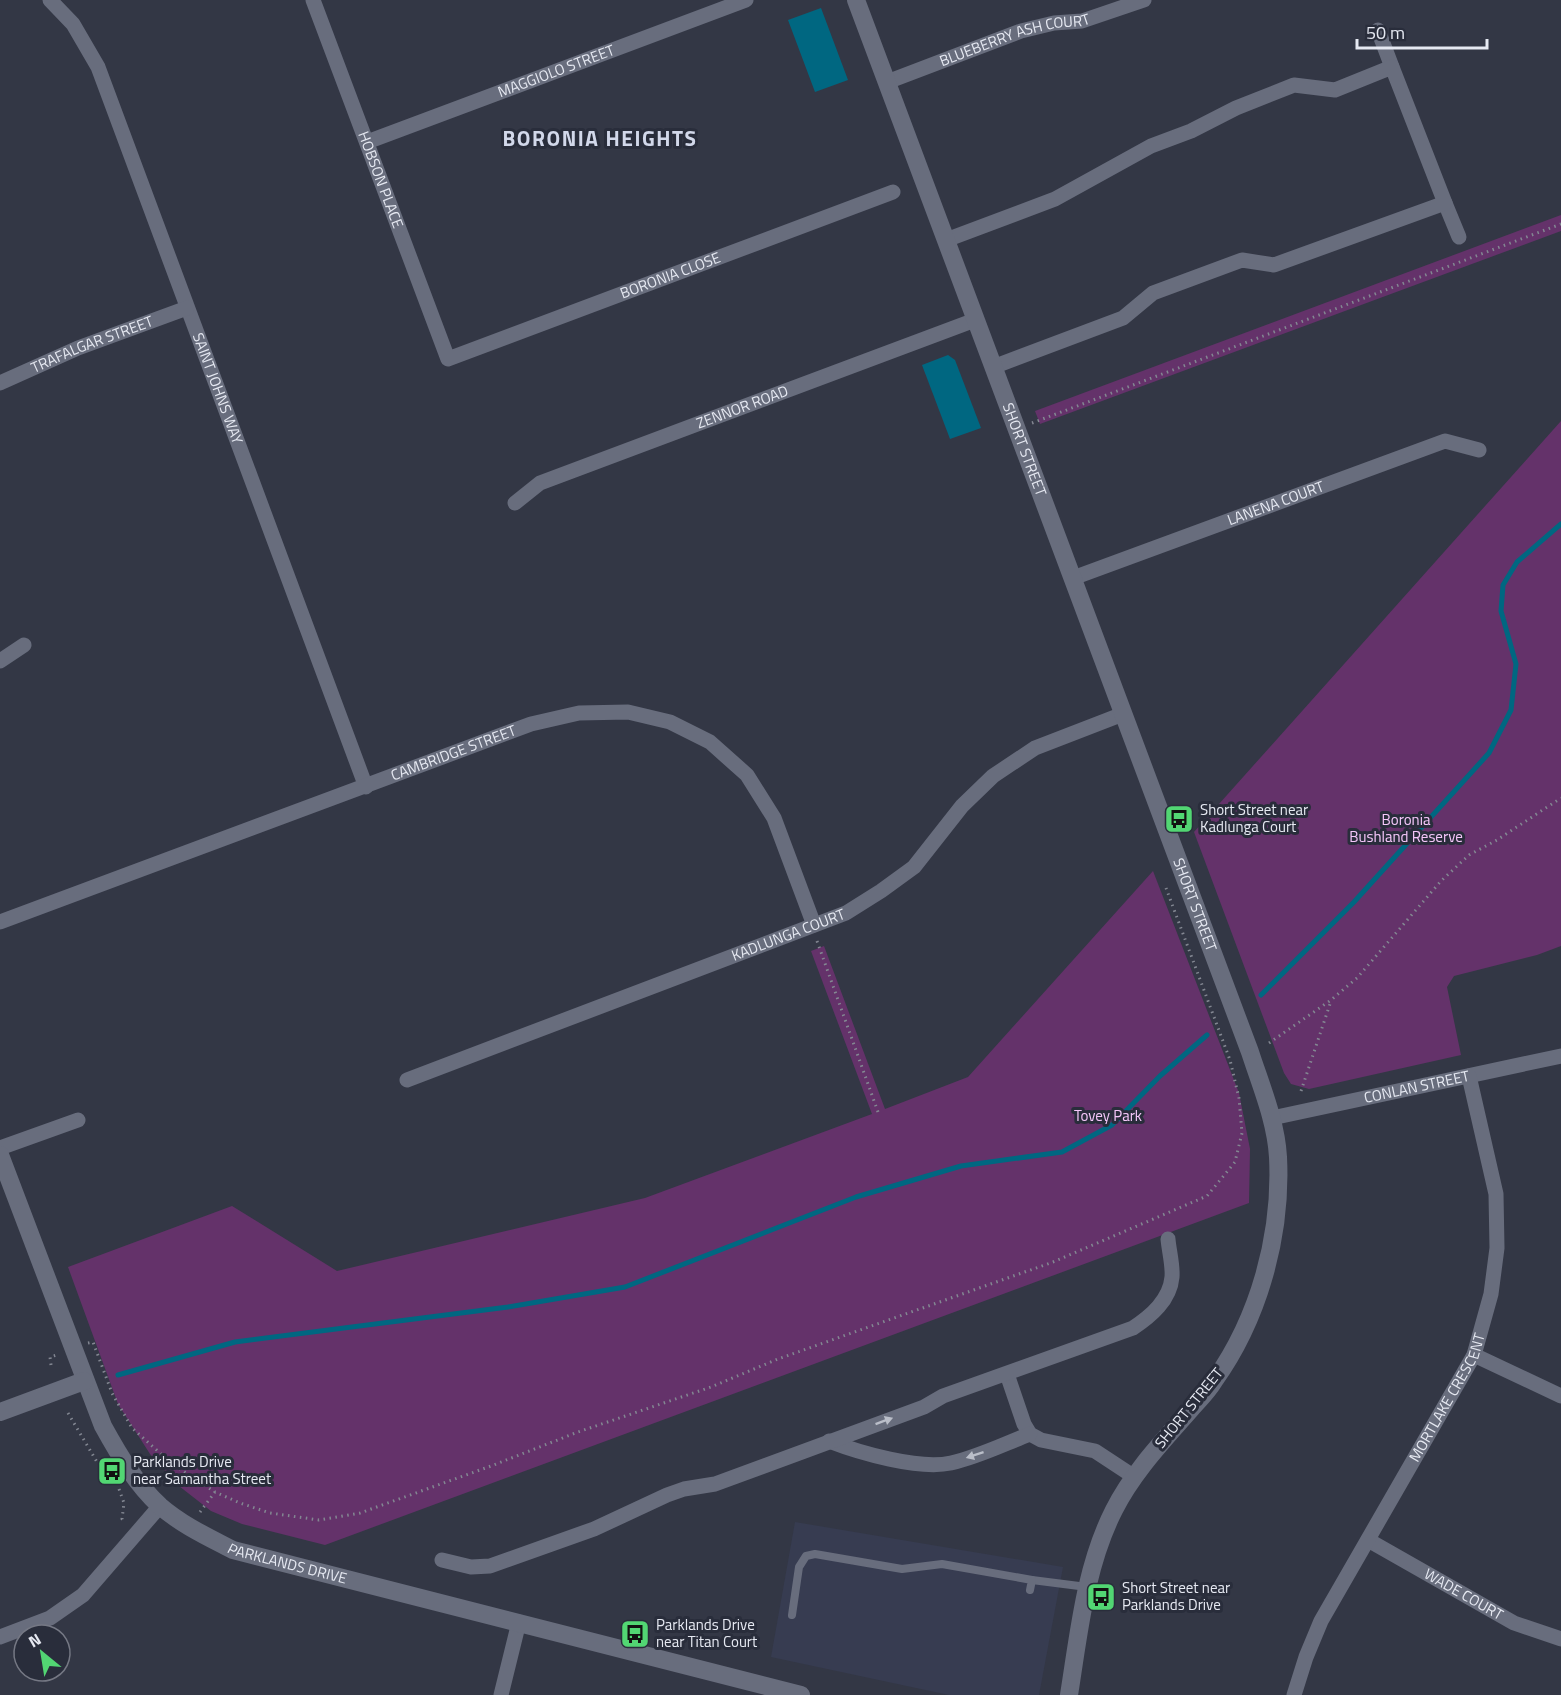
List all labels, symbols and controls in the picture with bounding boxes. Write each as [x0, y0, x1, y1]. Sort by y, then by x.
street label: BLUEBERRY ASH COURT [936, 7, 1093, 72]
scale bar [1357, 12, 1488, 50]
text: 50 m [1366, 19, 1405, 46]
street label: MAGGIOLO STREET [494, 38, 618, 103]
district label: BORONIA HEIGHTS [503, 122, 697, 154]
street label: HOBSON PLACE [352, 128, 410, 231]
street label: BORONIA CLOSE [617, 246, 724, 304]
street label: TRAFALGAR STREET [27, 309, 156, 379]
street label: SAINT JOHNS WAY [187, 329, 249, 447]
street label: ZENNOR ROAD [693, 379, 791, 434]
street label: SHORT STREET [997, 399, 1053, 499]
street label: LANENA COURT [1224, 475, 1327, 531]
street label: CAMBRIDGE STREET [387, 719, 519, 786]
place label: Short Street near Kadlunga Court [1200, 798, 1308, 838]
bus stop icon: Short Street near Kadlunga Court [1163, 803, 1195, 835]
park label: Boronia Bushland Reserve [1349, 808, 1463, 848]
street label: SHORT STREET [1167, 854, 1223, 955]
street label: KADLUNGA COURT [728, 902, 848, 967]
street label: CONLAN STREET [1362, 1064, 1472, 1109]
park label: Tovey Park [1074, 1104, 1142, 1127]
street label: MORTLAKE CRESCENT [1403, 1330, 1491, 1466]
street label: SHORT STREET [1149, 1362, 1229, 1453]
one-way arrow [875, 1416, 893, 1426]
place label: Parklands Drive near Samantha Street [133, 1450, 272, 1490]
one-way arrow [966, 1451, 984, 1460]
bus stop icon: Parklands Drive near Samantha Street [96, 1455, 128, 1487]
street label: PARKLANDS DRIVE [223, 1537, 349, 1590]
street label: WADE COURT [1420, 1562, 1508, 1626]
place label: Short Street near Parklands Drive [1122, 1576, 1230, 1616]
bus stop icon: Short Street near Parklands Drive [1085, 1581, 1117, 1613]
place label: Parklands Drive near Titan Court [656, 1613, 758, 1653]
bus stop icon: Parklands Drive near Titan Court [619, 1618, 651, 1650]
north arrow [12, 1623, 72, 1683]
text: N [24, 1627, 45, 1653]

